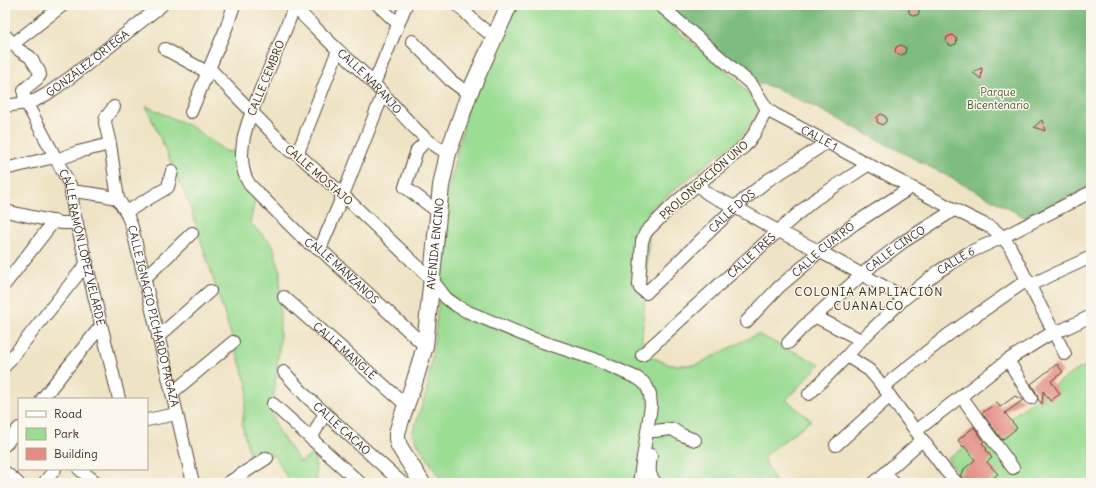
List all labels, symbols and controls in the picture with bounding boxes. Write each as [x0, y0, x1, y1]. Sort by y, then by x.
street label: GONZÁLEZ ORTEGA [43, 27, 132, 100]
street label: CALLE CEMBRO [244, 38, 288, 118]
street label: CALLE NARANJO [334, 46, 405, 117]
park label: Parque Bicentenario [967, 85, 1029, 112]
street label: CALLE 1 [798, 122, 840, 154]
street label: PROLONGACIÓN UNO [656, 137, 751, 222]
street label: CALLE MOSTAJO [282, 142, 356, 208]
street label: CALLE RAMÓN LÓPEZ VELARDE [56, 167, 108, 327]
street label: CALLE DOS [706, 187, 758, 236]
street label: AVENIDA ENCINO [424, 197, 447, 290]
street label: CALLE CUATRO [789, 219, 857, 280]
street label: CALLE CINCO [863, 223, 928, 275]
street label: CALLE IGNACIO PICHARDO PAGAZA [125, 224, 182, 408]
street label: CALLE TRES [724, 230, 778, 281]
street label: CALLE MANZANOS [302, 235, 382, 307]
street label: CALLE 6 [934, 244, 977, 278]
district label: COLONIA AMPLIACIÓN CUANALCO [794, 284, 944, 313]
street label: CALLE MANGLE [310, 319, 379, 382]
legend [18, 398, 148, 470]
street label: CALLE CACAO [310, 399, 373, 458]
text: Road [54, 406, 82, 421]
text: Park [54, 426, 79, 441]
text: Building [54, 446, 98, 461]

